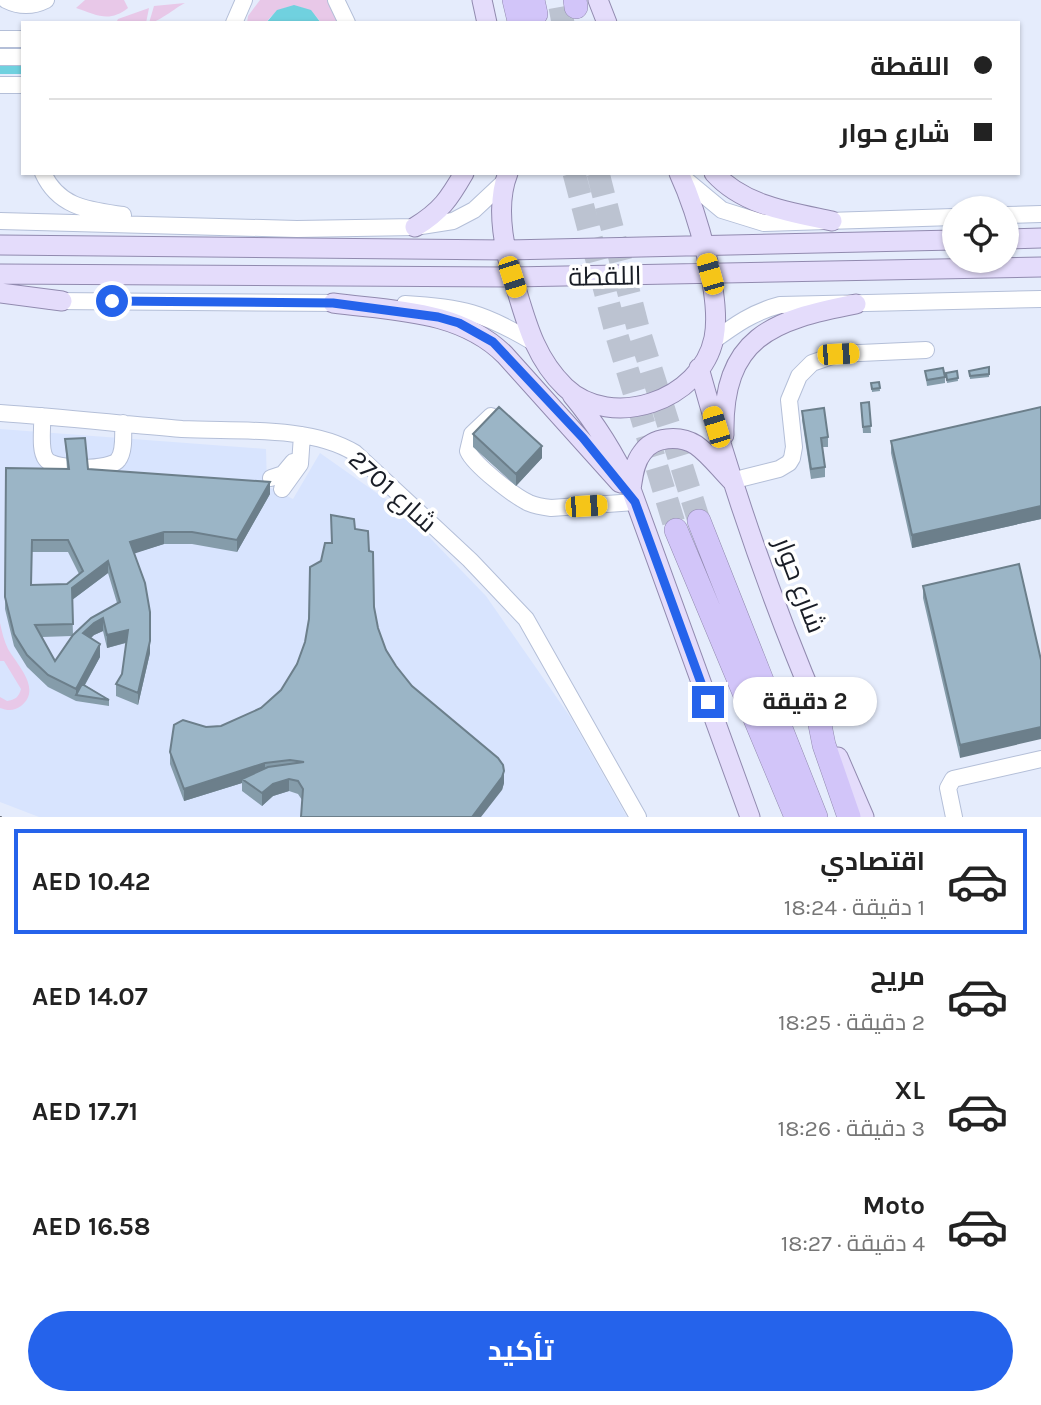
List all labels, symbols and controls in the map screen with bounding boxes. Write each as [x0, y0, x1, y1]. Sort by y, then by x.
text: اللقطة [870, 51, 950, 82]
text: شارع حوار [840, 118, 950, 149]
map controls [942, 196, 1019, 273]
button: locate [942, 196, 1019, 273]
car [695, 251, 726, 297]
car [496, 254, 529, 300]
street label: اللقطة [568, 260, 642, 293]
route start [96, 285, 128, 317]
car [817, 342, 860, 366]
car [700, 404, 733, 450]
street label: شارع 2701 [342, 444, 443, 540]
car [565, 494, 608, 518]
street label: شارع حوار [766, 531, 832, 638]
callout: 2 دقيقة [732, 678, 876, 726]
route end [692, 686, 724, 718]
text: 2 دقيقة [763, 688, 847, 715]
text: اقتصادي [820, 846, 925, 877]
icon: car [946, 850, 1009, 913]
text: AED 10.42 [32, 866, 150, 897]
text: 1 دقيقة · 18:24 [784, 894, 925, 921]
text: مريح [870, 961, 925, 992]
icon: car [946, 965, 1009, 1028]
text: AED 14.07 [32, 981, 148, 1012]
text: 2 دقيقة · 18:25 [778, 1009, 925, 1036]
text: XL [894, 1075, 925, 1106]
icon: car [946, 1080, 1009, 1143]
text: AED 17.71 [32, 1096, 138, 1127]
text: 3 دقيقة · 18:26 [778, 1115, 925, 1142]
text: Moto [863, 1190, 925, 1221]
icon: car [946, 1195, 1009, 1258]
text: AED 16.58 [32, 1211, 151, 1242]
text: 4 دقيقة · 18:27 [781, 1230, 925, 1257]
button: تأكيد [28, 1311, 1013, 1391]

